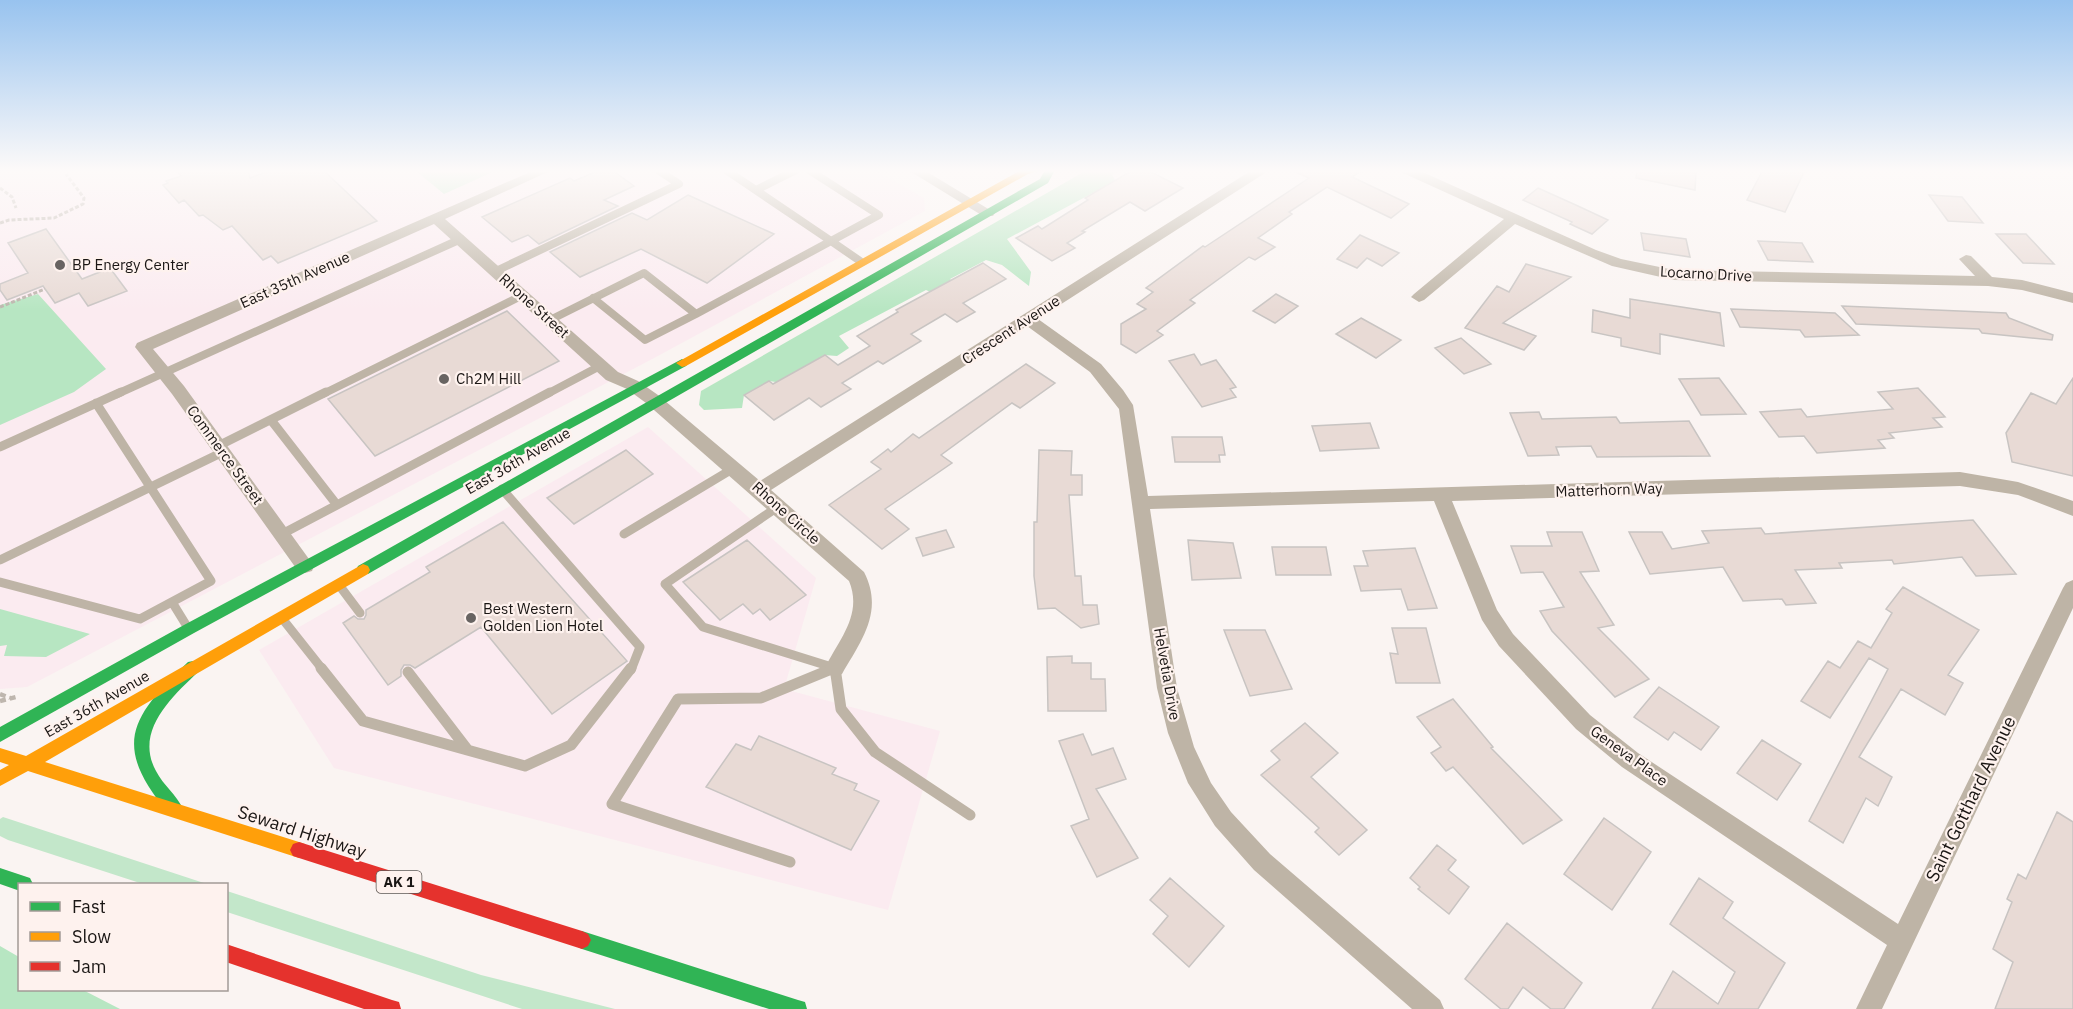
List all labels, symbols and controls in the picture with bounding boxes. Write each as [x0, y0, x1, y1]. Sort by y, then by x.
street label: East 35th Avenue [237, 247, 353, 312]
place label: BP Energy Center [72, 255, 190, 274]
marker: BP Energy Center [53, 258, 67, 272]
street label: Locarno Drive [1660, 262, 1753, 285]
street label: Rhone Street [495, 269, 573, 342]
street label: Crescent Avenue [958, 291, 1063, 368]
place label: Ch2M Hill [456, 369, 521, 388]
marker: Ch2M Hill [437, 372, 451, 386]
street label: Commerce Street [183, 401, 268, 508]
street label: East 36th Avenue [462, 423, 574, 498]
street label: Rhone Circle [748, 477, 824, 548]
street label: Matterhorn Way [1555, 478, 1663, 501]
place label: Best Western Golden Lion Hotel [483, 599, 603, 635]
marker: Best Western Golden Lion Hotel [464, 611, 478, 625]
street label: Helvetia Drive [1150, 626, 1185, 722]
street label: East 36th Avenue [41, 666, 153, 741]
street label: Saint Gotthard Avenue [1920, 712, 2021, 885]
street label: Geneva Place [1587, 721, 1672, 790]
street label: Seward Highway [235, 800, 369, 863]
road number: AK 1 [376, 871, 422, 893]
legend [18, 883, 228, 991]
text: Fast [72, 895, 106, 918]
text: Slow [72, 925, 111, 948]
text: Jam [72, 955, 107, 978]

